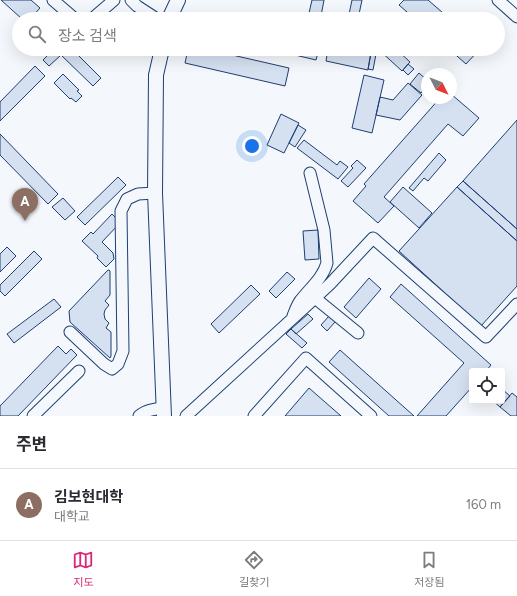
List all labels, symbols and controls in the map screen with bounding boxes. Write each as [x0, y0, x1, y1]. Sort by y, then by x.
search box [12, 12, 505, 56]
icon: search [26, 23, 48, 45]
text: 장소 검색 [58, 27, 117, 45]
north arrow [421, 68, 457, 104]
your location [242, 136, 262, 156]
pin: A [12, 188, 38, 221]
map controls [469, 368, 505, 404]
button: locate [469, 368, 505, 404]
text: 주변 [16, 434, 47, 454]
text: 김보현대학 [54, 488, 123, 506]
text: A [24, 497, 34, 512]
text: 160 m [466, 497, 501, 512]
text: 대학교 [54, 509, 90, 524]
tab: 지도 [72, 549, 94, 589]
tab: 길찾기 [239, 549, 270, 589]
tab: 저장됨 [414, 549, 445, 589]

